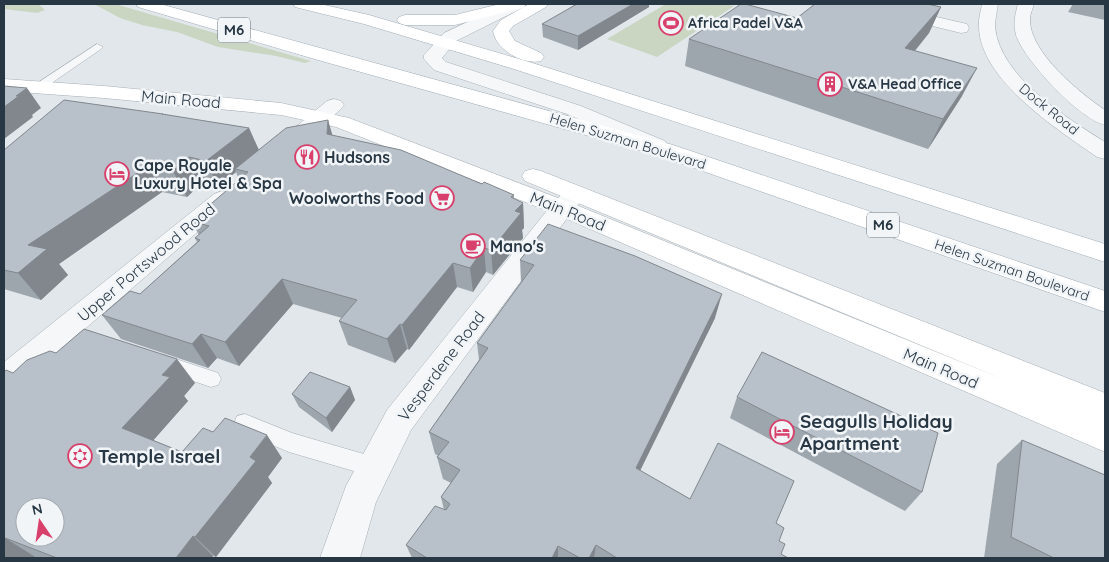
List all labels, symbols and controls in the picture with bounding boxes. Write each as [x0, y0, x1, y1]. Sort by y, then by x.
sports icon: Africa Padel V&A [658, 10, 684, 36]
place label: Africa Padel V&A [688, 14, 803, 32]
road number: M6 [218, 18, 250, 42]
building icon: V&A Head Office [817, 71, 843, 97]
place label: V&A Head Office [848, 75, 962, 93]
street label: Dock Road [1015, 79, 1083, 139]
street label: Main Road [140, 86, 222, 112]
street label: Helen Suzman Boulevard [548, 109, 708, 173]
restaurant icon: Hudsons [294, 144, 320, 170]
place label: Hudsons [324, 147, 390, 167]
place label: Cape Royale Luxury Hotel & Spa [134, 155, 282, 193]
hotel icon: Cape Royale Luxury Hotel & Spa [104, 161, 130, 187]
supermarket icon: Woolworths Food [429, 185, 455, 211]
street label: Main Road [527, 187, 609, 235]
place label: Woolworths Food [289, 188, 424, 208]
street label: Upper Portswood Road [73, 198, 219, 326]
road number: M6 [867, 212, 899, 238]
cafe icon: Mano's [460, 233, 486, 259]
street label: Helen Suzman Boulevard [932, 235, 1092, 305]
place label: Mano's [490, 236, 544, 256]
street label: Vesperdene Road [393, 307, 489, 425]
street label: Main Road [900, 343, 982, 393]
place label: Seagulls Holiday Apartment [800, 409, 953, 455]
hotel icon: Seagulls Holiday Apartment [769, 419, 795, 445]
synagogue icon: Temple Israel [67, 443, 93, 469]
place label: Temple Israel [98, 444, 220, 468]
north arrow [15, 497, 65, 547]
text: N [30, 499, 44, 519]

